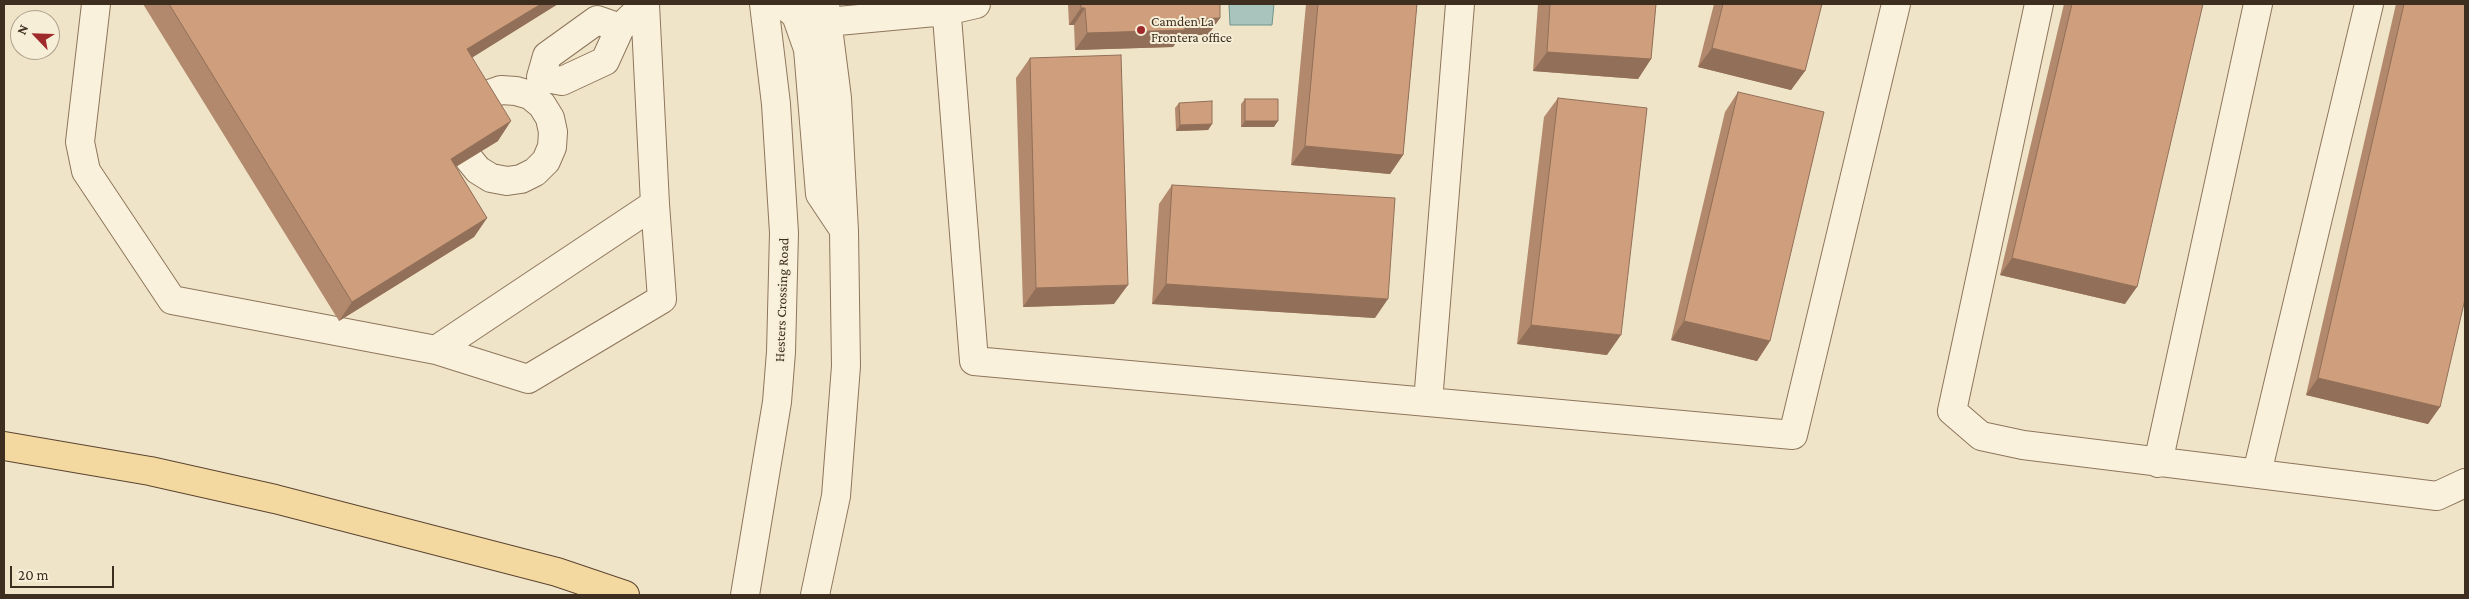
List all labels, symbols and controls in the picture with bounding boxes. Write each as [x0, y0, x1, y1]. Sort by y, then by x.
north arrow [10, 10, 60, 60]
place label: Camden La Frontera office [1151, 14, 1232, 46]
text: N [13, 22, 31, 37]
marker: Camden La Frontera office [1135, 24, 1147, 36]
street label: Hesters Crossing Road [771, 238, 793, 362]
scale bar [12, 556, 116, 588]
text: 20 m [18, 567, 49, 583]

